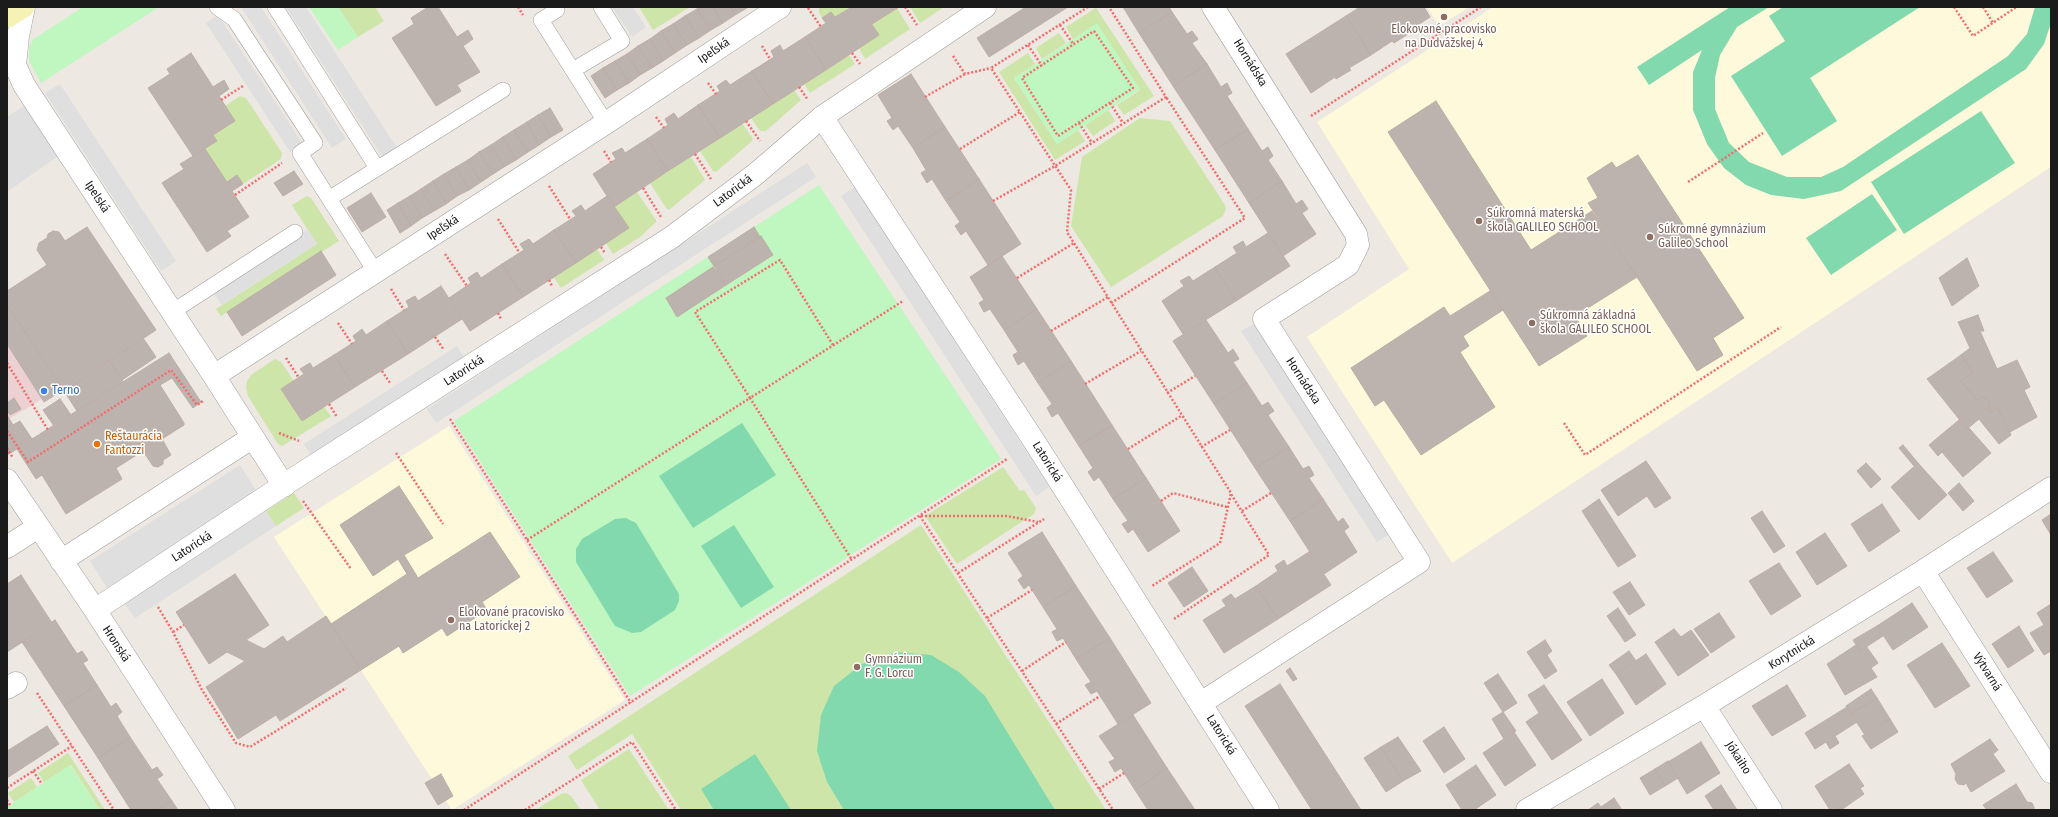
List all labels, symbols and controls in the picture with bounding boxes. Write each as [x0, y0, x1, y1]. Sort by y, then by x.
marker: Elokované pracovisko na Dudvážskej 4 [1439, 12, 1449, 22]
place label: Elokované pracovisko na Dudvážskej 4 [1391, 23, 1497, 51]
street label: Ipeľská [695, 35, 733, 67]
street label: Hornádska [1230, 37, 1270, 89]
street label: Latorická [711, 172, 755, 210]
street label: Ipelská [81, 178, 113, 216]
place label: Súkromná materská škola GALILEO SCHOOL [1487, 207, 1598, 235]
street label: Ipeľská [424, 212, 462, 244]
marker: Súkromná materská škola GALILEO SCHOOL [1474, 216, 1484, 226]
place label: Súkromné gymnázium Galileo School [1658, 223, 1766, 251]
marker: Súkromné gymnázium Galileo School [1645, 232, 1655, 242]
place label: Súkromná základná škola GALILEO SCHOOL [1540, 309, 1651, 337]
marker: Súkromná základná škola GALILEO SCHOOL [1527, 318, 1537, 328]
street label: Latorická [441, 353, 487, 389]
street label: Hornádska [1283, 355, 1323, 407]
place label: Terno [52, 384, 80, 398]
marker: Terno [39, 386, 49, 396]
place label: Reštaurácia Fantozzi [105, 430, 162, 458]
marker: Reštaurácia Fantozzi [92, 439, 102, 449]
street label: Latorická [1029, 439, 1065, 485]
street label: Latorická [169, 529, 215, 565]
place label: Elokované pracovisko na Latorickej 2 [459, 606, 564, 634]
marker: Elokované pracovisko na Latorickej 2 [446, 615, 456, 625]
street label: Hronská [99, 623, 133, 665]
street label: Korytnická [1766, 633, 1818, 673]
street label: Výtvarná [1970, 650, 2004, 694]
place label: Gymnázium F. G. Lorcu [865, 653, 922, 681]
marker: Gymnázium F. G. Lorcu [852, 662, 862, 672]
street label: Latorická [1203, 712, 1239, 758]
street label: Jókaiho [1722, 739, 1754, 777]

